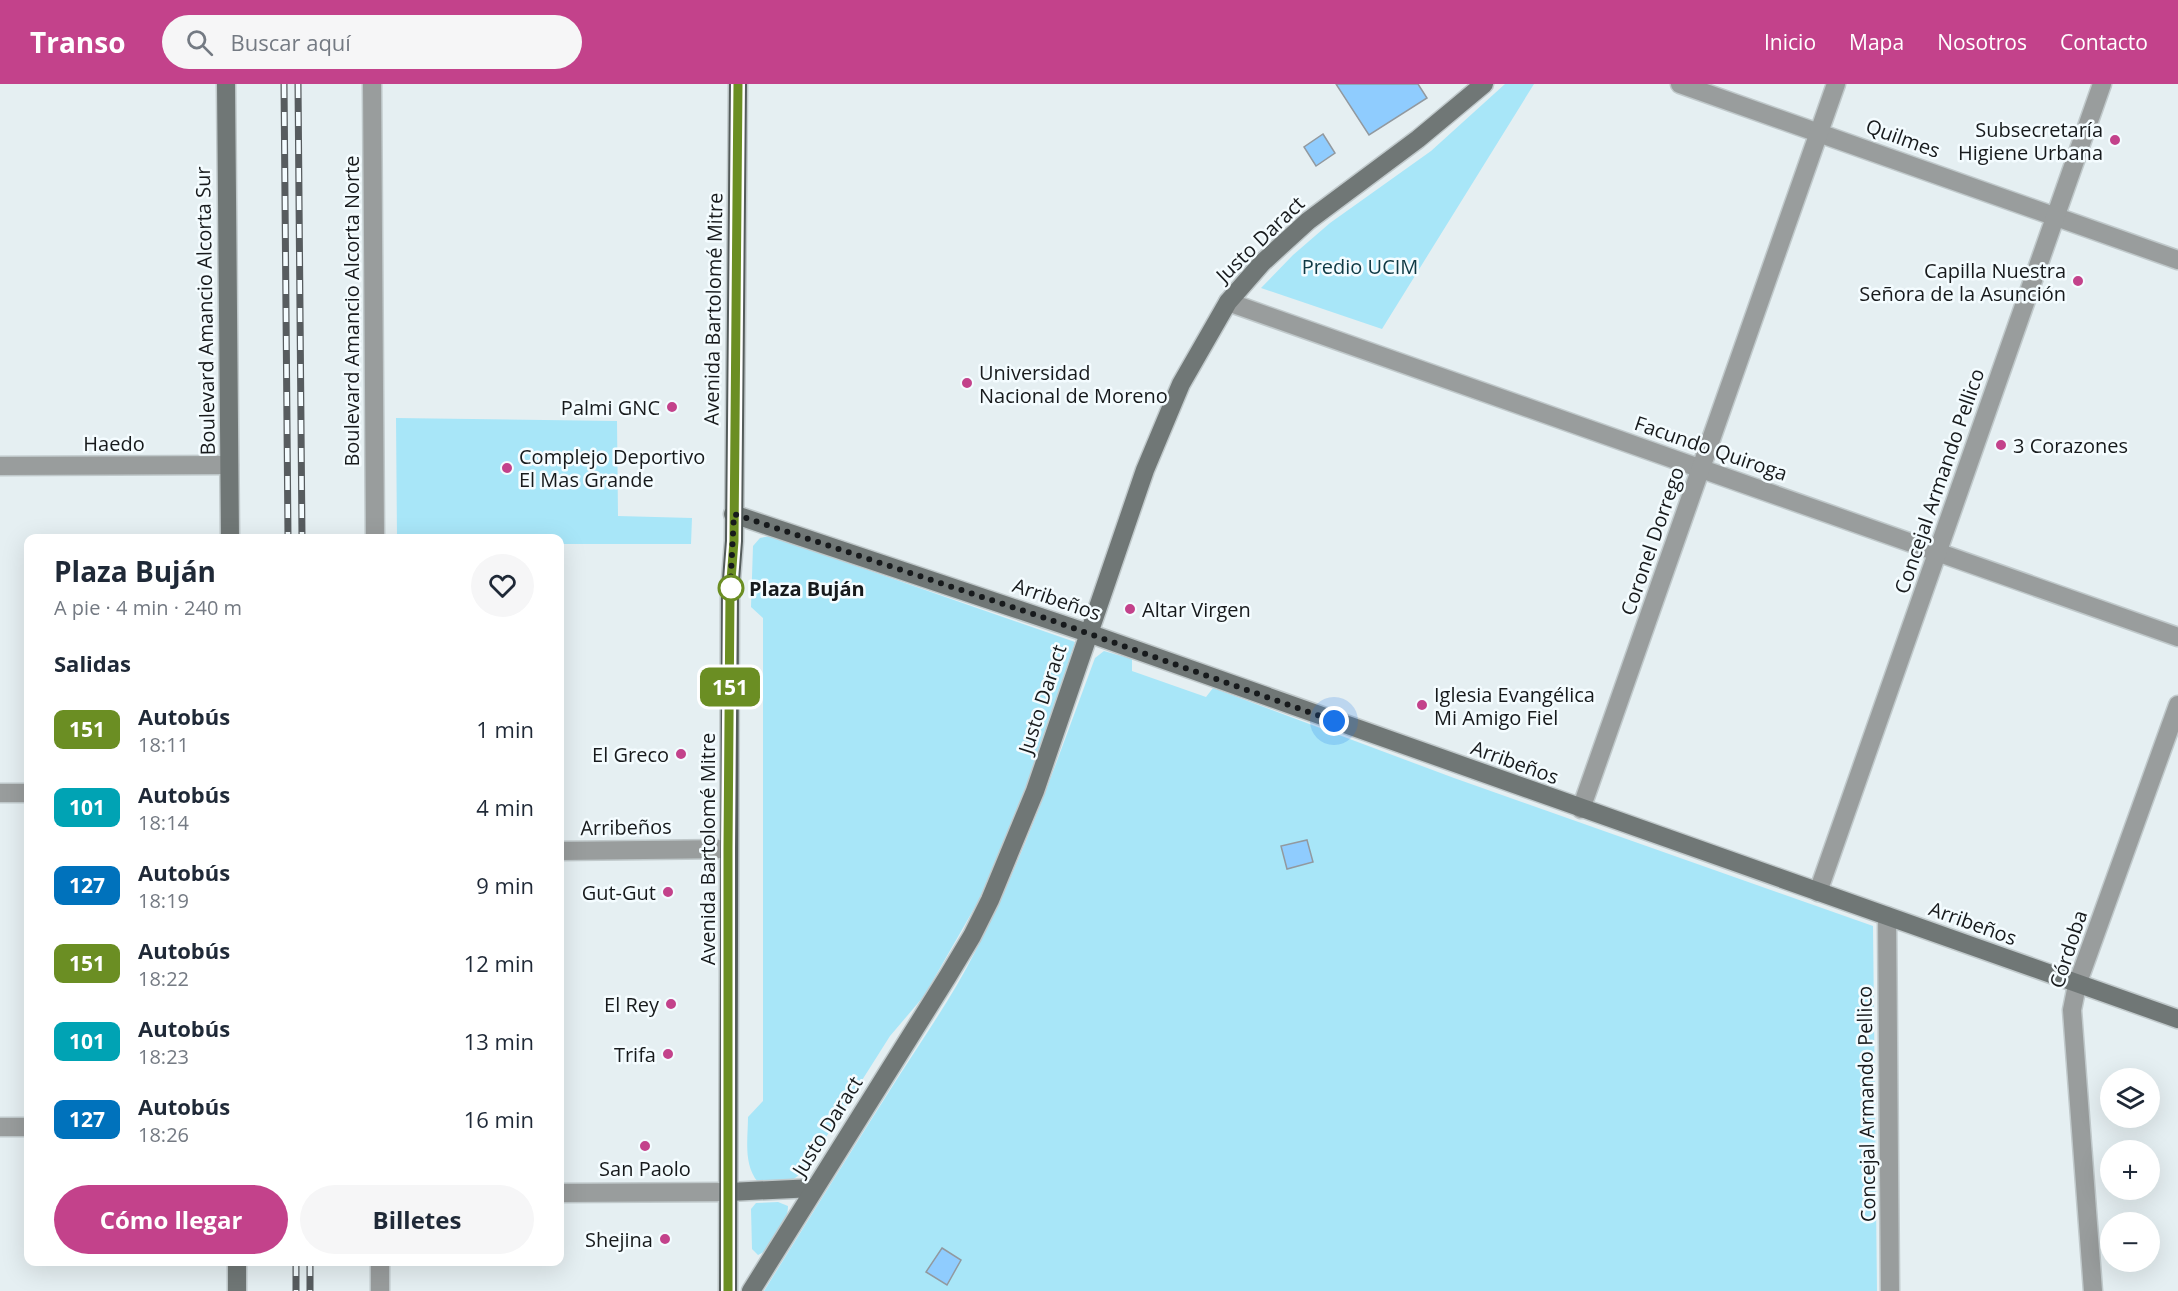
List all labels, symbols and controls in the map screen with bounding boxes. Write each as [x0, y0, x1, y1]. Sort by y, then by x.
search box [162, 15, 582, 69]
text: Transo [30, 23, 126, 61]
icon: search [183, 26, 216, 59]
text: Buscar aquí [231, 27, 351, 57]
text: Inicio [1764, 28, 1816, 56]
text: Mapa [1849, 28, 1904, 56]
text: Nosotros [1937, 28, 2027, 56]
text: Contacto [2060, 28, 2148, 56]
street label: Quilmes [1862, 112, 1944, 164]
place label: Subsecretaría Higiene Urbana [1958, 116, 2103, 166]
marker: Subsecretaría Higiene Urbana [2108, 133, 2122, 147]
street label: Boulevard Amancio Alcorta Norte [338, 155, 365, 467]
street label: Boulevard Amancio Alcorta Sur [189, 166, 221, 456]
street label: Justo Daract [1208, 190, 1310, 289]
street label: Avenida Bartolomé Mitre [697, 192, 729, 426]
park label: Predio UCIM [1302, 253, 1418, 280]
place label: Capilla Nuestra Señora de la Asunción [1859, 257, 2066, 307]
marker: Capilla Nuestra Señora de la Asunción [2071, 274, 2085, 288]
place label: Universidad Nacional de Moreno [979, 359, 1168, 409]
street label: Concejal Armando Pellico [1888, 365, 1990, 597]
marker: Universidad Nacional de Moreno [960, 376, 974, 390]
place label: Palmi GNC [561, 394, 660, 421]
marker: Palmi GNC [665, 400, 679, 414]
street label: Facundo Quiroga [1631, 409, 1791, 487]
street label: Haedo [83, 430, 145, 457]
place label: 3 Corazones [2013, 432, 2128, 459]
marker: 3 Corazones [1994, 438, 2008, 452]
place label: Complejo Deportivo El Mas Grande [519, 443, 705, 493]
marker: Complejo Deportivo El Mas Grande [500, 461, 514, 475]
street label: Coronel Dorrego [1614, 463, 1690, 619]
text: Plaza Buján [54, 552, 216, 590]
button: heart [471, 554, 534, 617]
street label: Arribeños [1009, 571, 1105, 627]
marker: Plaza Buján [718, 575, 744, 601]
place label: Plaza Buján [749, 575, 865, 602]
text: A pie · 4 min · 240 m [54, 594, 242, 621]
place label: Altar Virgen [1142, 596, 1251, 623]
marker: Altar Virgen [1123, 602, 1137, 616]
street label: Justo Daract [1011, 641, 1072, 759]
text: Salidas [54, 648, 131, 678]
line badge: 151 [696, 668, 765, 706]
text: 151 [712, 673, 748, 701]
place label: Iglesia Evangélica Mi Amigo Fiel [1434, 681, 1595, 731]
marker: Iglesia Evangélica Mi Amigo Fiel [1415, 698, 1429, 712]
text: Autobús [138, 701, 230, 731]
your location [1319, 706, 1349, 736]
text: 1 min [476, 714, 534, 744]
text: 151 [69, 715, 105, 743]
text: 18:11 [138, 731, 189, 758]
street label: Avenida Bartolomé Mitre [694, 733, 721, 965]
street label: Arribeños [1467, 734, 1563, 790]
place label: El Greco [592, 741, 669, 768]
marker: El Greco [674, 747, 688, 761]
text: Autobús [138, 779, 230, 809]
text: 4 min [476, 792, 534, 822]
text: 101 [69, 793, 105, 821]
text: 18:14 [138, 809, 189, 836]
street label: Arribeños [580, 813, 672, 841]
text: Autobús [138, 857, 230, 887]
text: 9 min [476, 870, 534, 900]
text: 127 [69, 871, 105, 899]
place label: Gut-Gut [582, 879, 656, 906]
marker: Gut-Gut [661, 885, 675, 899]
text: 18:19 [138, 887, 189, 914]
street label: Arribeños [1925, 895, 2021, 951]
street label: Córdoba [2043, 907, 2093, 991]
text: Autobús [138, 935, 230, 965]
text: 12 min [464, 948, 534, 978]
text: 151 [69, 949, 105, 977]
text: 18:22 [138, 965, 189, 992]
street label: Concejal Armando Pellico [1850, 986, 1882, 1222]
place label: El Rey [604, 991, 660, 1018]
marker: El Rey [664, 997, 678, 1011]
text: Autobús [138, 1013, 230, 1043]
text: 13 min [464, 1026, 534, 1056]
text: 101 [69, 1027, 105, 1055]
place label: Trifa [614, 1041, 656, 1068]
text: 18:23 [138, 1043, 189, 1070]
marker: Trifa [661, 1047, 675, 1061]
map controls [2100, 1068, 2160, 1272]
button: layers [2100, 1068, 2160, 1128]
street label: Justo Daract [785, 1071, 868, 1183]
text: Autobús [138, 1091, 230, 1121]
text: 16 min [464, 1104, 534, 1134]
text: 127 [69, 1105, 105, 1133]
text: 18:26 [138, 1121, 189, 1148]
marker: San Paolo [638, 1139, 652, 1153]
button: + [2100, 1140, 2160, 1200]
place label: San Paolo [599, 1155, 691, 1182]
button: Cómo llegar [54, 1185, 288, 1254]
button: Billetes [300, 1185, 534, 1254]
button: − [2100, 1212, 2160, 1272]
place label: Shejina [585, 1226, 653, 1253]
marker: Shejina [658, 1232, 672, 1246]

